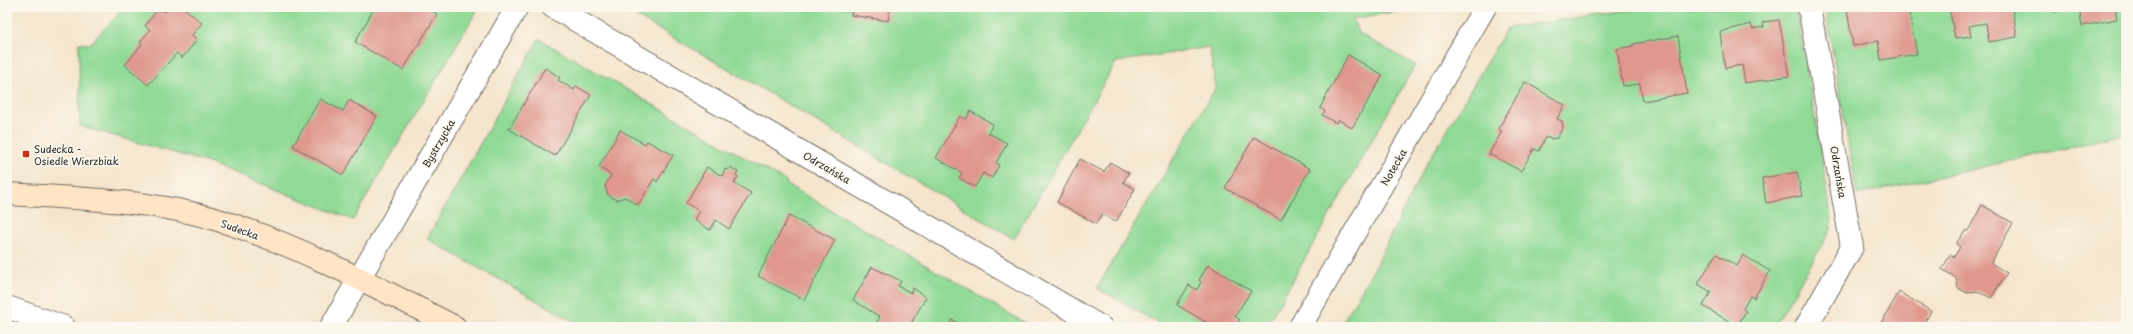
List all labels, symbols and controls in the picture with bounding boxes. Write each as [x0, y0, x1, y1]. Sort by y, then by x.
street label: Bystrzycka [418, 115, 459, 170]
place label: Sudecka - Osiedle Wierzbiak [34, 141, 119, 168]
street label: Notecka [1376, 145, 1410, 188]
street label: Odrzańska [1827, 145, 1851, 200]
street label: Odrzańska [800, 147, 854, 187]
marker: Sudecka - Osiedle Wierzbiak [21, 149, 31, 159]
street label: Sudecka [219, 215, 262, 243]

